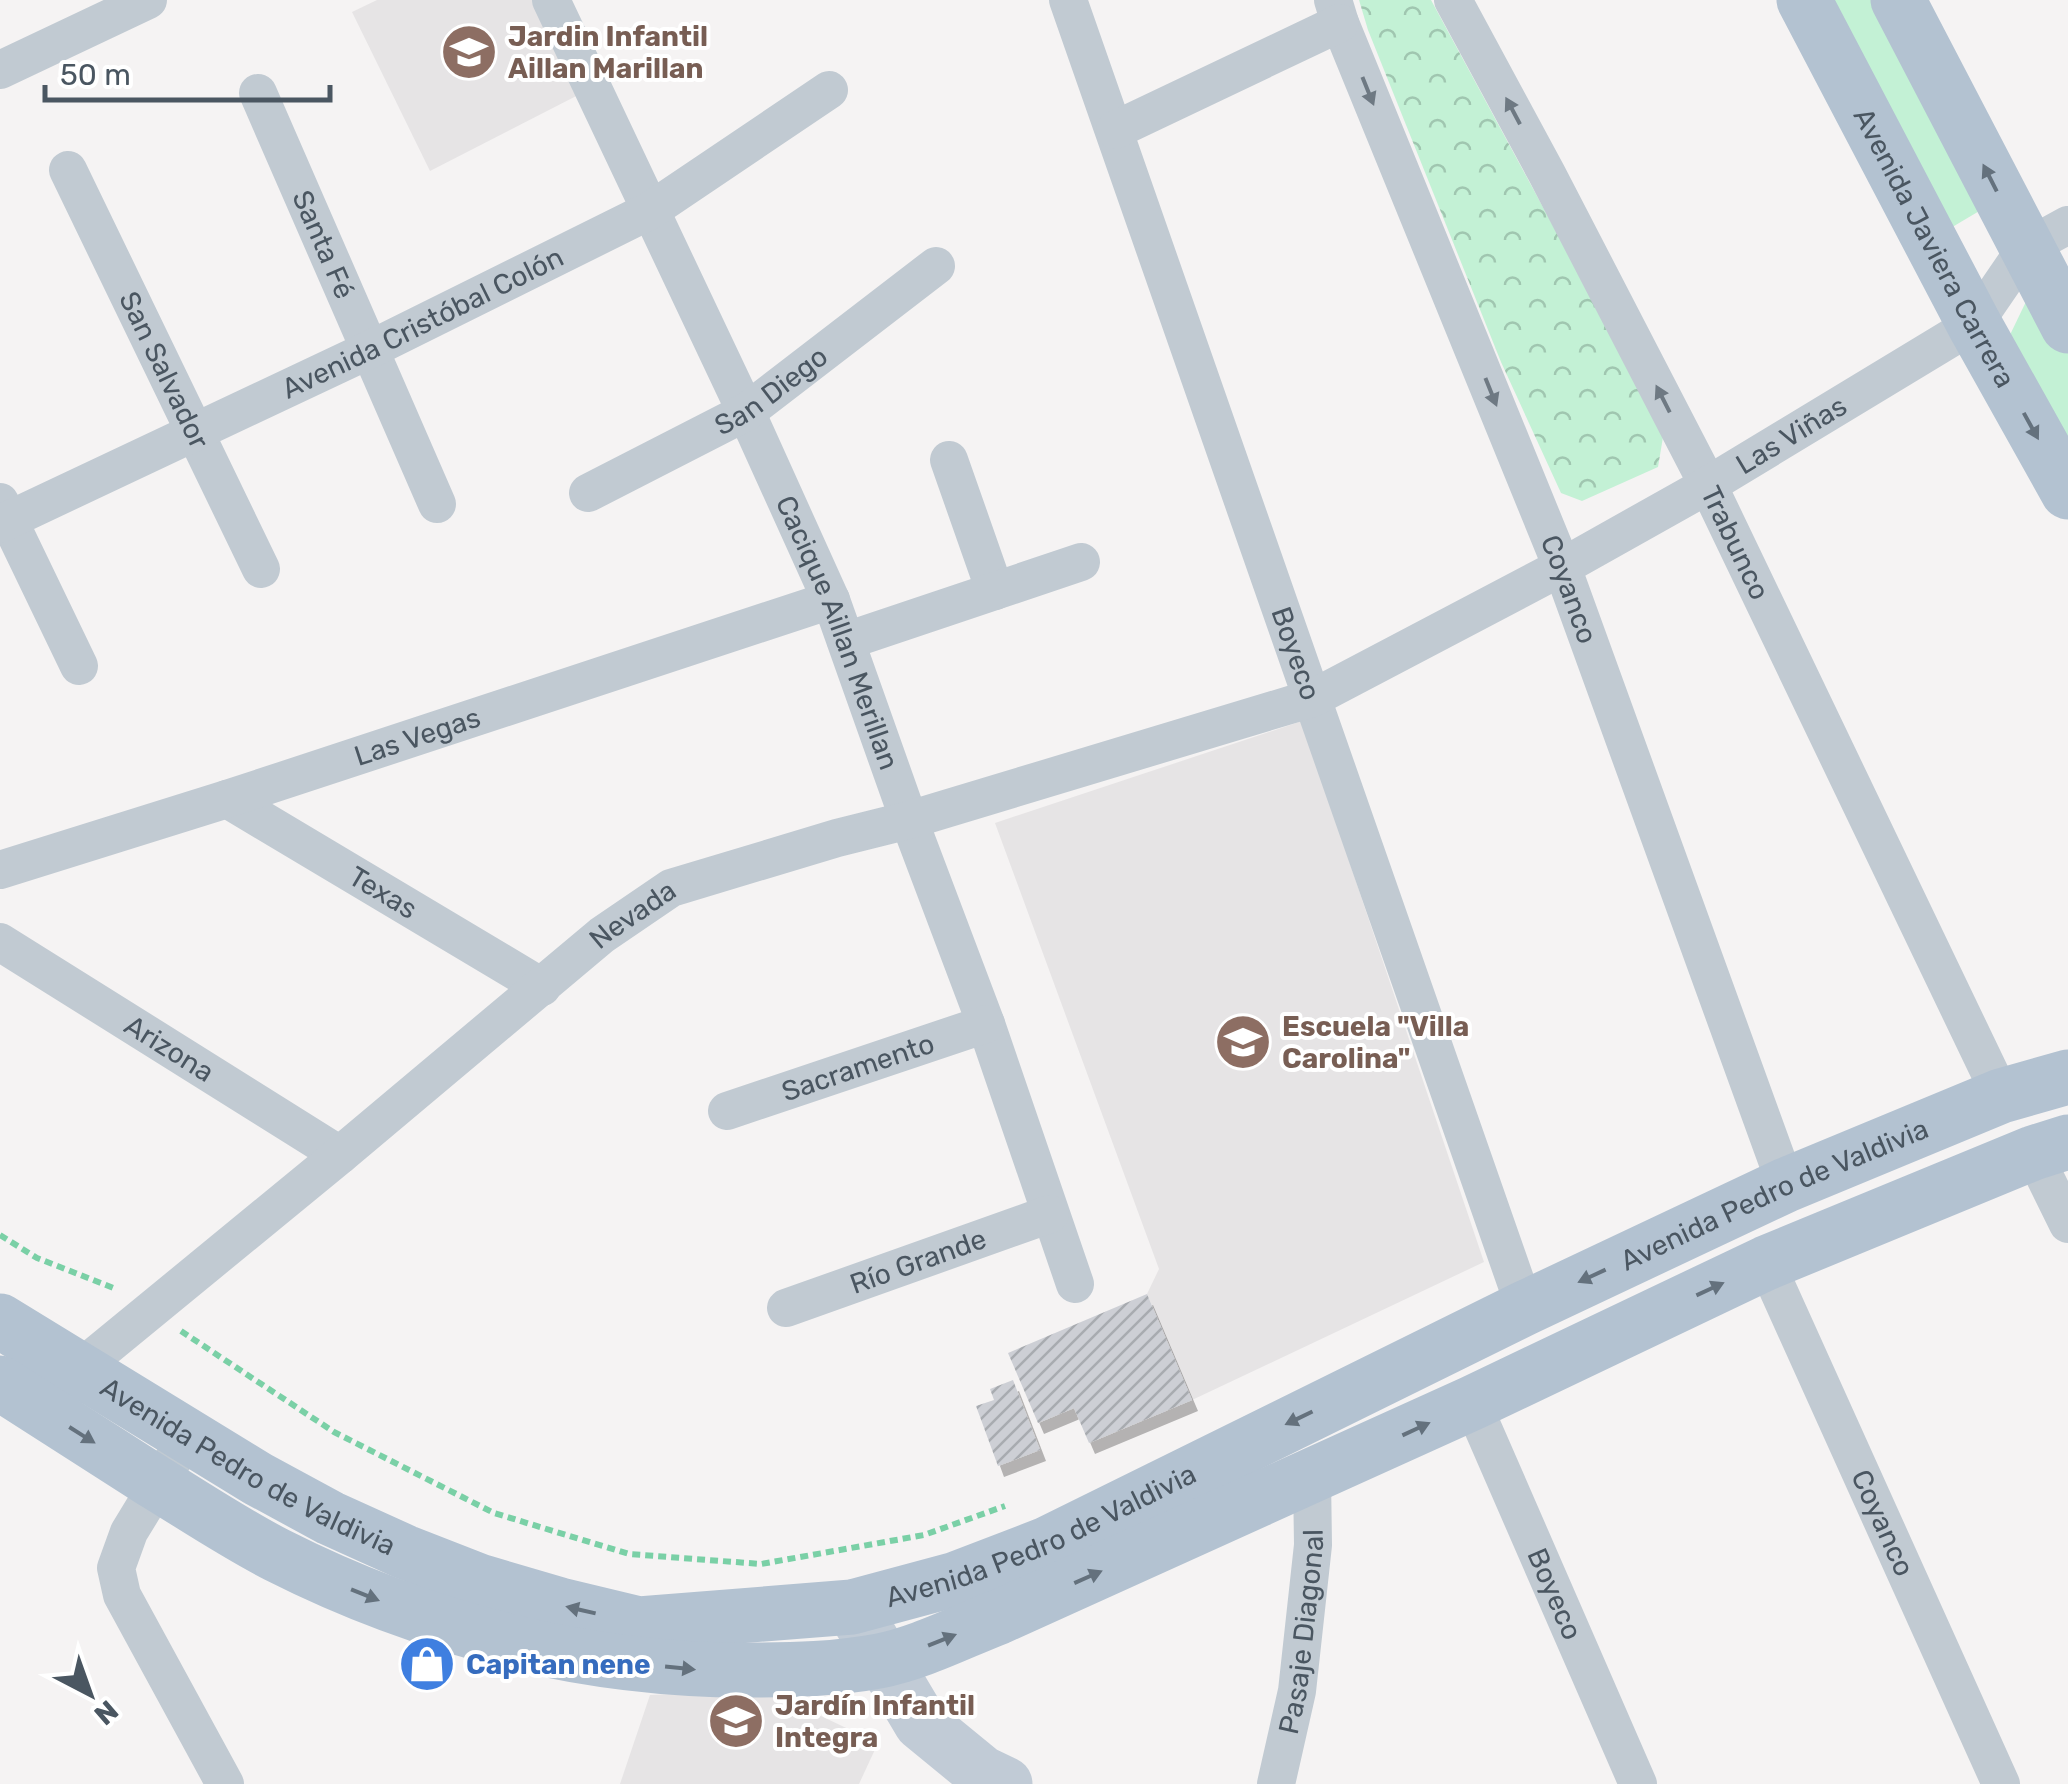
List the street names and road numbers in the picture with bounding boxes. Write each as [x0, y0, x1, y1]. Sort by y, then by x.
street label: Avenida Javiera Carrera [1847, 103, 2022, 393]
street label: Santa Fé [285, 185, 361, 304]
street label: Avenida Cristóbal Colón [277, 240, 569, 406]
street label: San Salvador [112, 286, 216, 454]
street label: San Diego [709, 340, 834, 442]
street label: Las Viñas [1730, 389, 1853, 481]
street label: Trabunco [1694, 481, 1776, 605]
street label: Cacique Aillan Merillan [769, 490, 906, 774]
street label: Coyanco [1534, 530, 1604, 648]
street label: Boyeco [1264, 602, 1327, 704]
street label: Las Vegas [350, 701, 484, 773]
street label: Texas [343, 860, 423, 926]
street label: Nevada [583, 874, 682, 956]
street label: Arizona [119, 1008, 220, 1089]
street label: Sacramento [778, 1027, 938, 1108]
street label: Avenida Pedro de Valdivia [1615, 1112, 1933, 1278]
street label: Río Grande [845, 1222, 991, 1301]
street label: Avenida Pedro de Valdivia [94, 1371, 401, 1563]
street label: Avenida Pedro de Valdivia [882, 1457, 1202, 1614]
street label: Coyanco [1844, 1465, 1921, 1581]
street label: Pasaje Diagonal [1272, 1529, 1330, 1737]
street label: Boyeco [1520, 1543, 1589, 1645]

